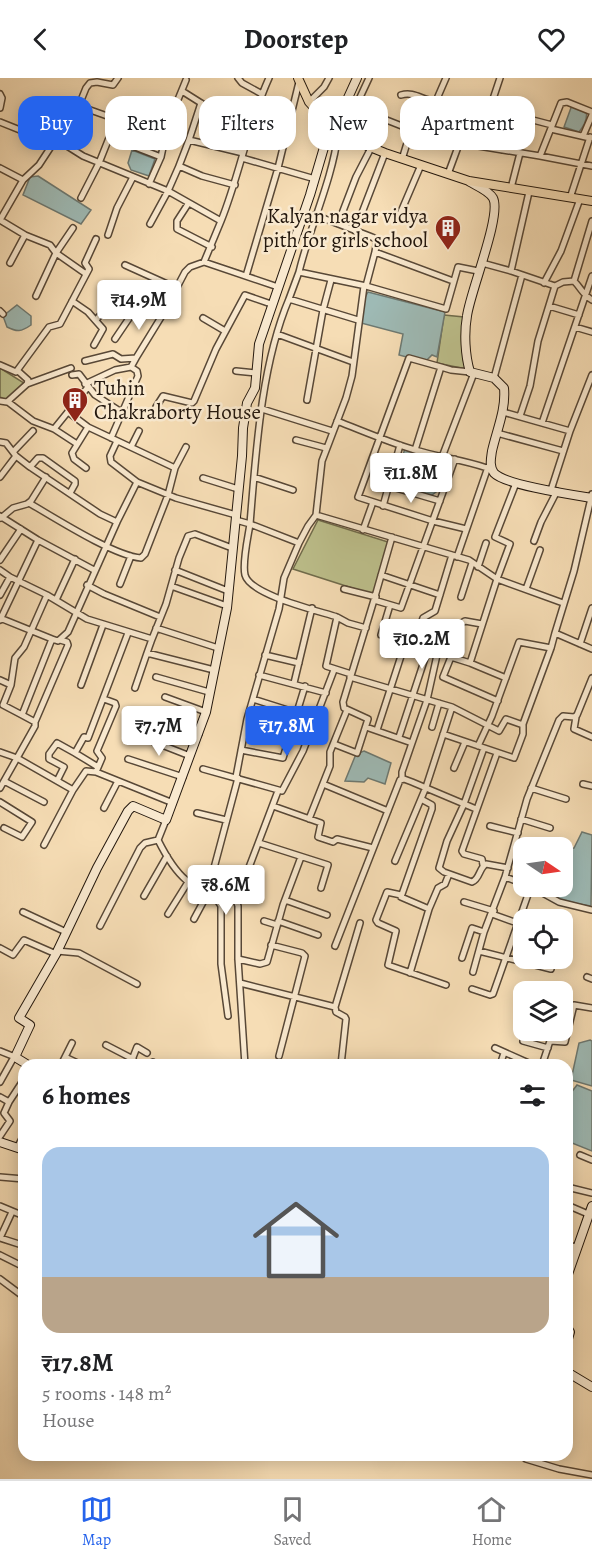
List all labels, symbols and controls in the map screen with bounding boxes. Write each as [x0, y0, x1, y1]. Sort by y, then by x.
text: Doorstep [244, 21, 348, 57]
icon: back [24, 23, 57, 56]
icon: heart [535, 23, 568, 56]
chip: Buy [18, 96, 93, 150]
chip: Rent [105, 96, 187, 150]
chip: Filters [199, 96, 296, 150]
chip: New [308, 96, 388, 150]
chip: Apartment [400, 96, 535, 150]
place label: Kalyan nagar vidya pith for girls school [263, 202, 428, 254]
building icon: Kalyan nagar vidya pith for girls school [433, 213, 463, 251]
pin: ₹14.9M [90, 280, 188, 331]
text: ₹14.9M [111, 286, 167, 313]
place label: Tuhin Chakraborty House [94, 374, 261, 426]
building icon: Tuhin Chakraborty House [60, 385, 90, 423]
pin: ₹11.8M [362, 453, 460, 504]
text: ₹11.8M [384, 459, 438, 486]
pin: ₹10.2M [373, 619, 471, 670]
text: ₹10.2M [394, 625, 450, 652]
pin: ₹7.7M [117, 706, 201, 757]
pin: ₹17.8M [238, 706, 336, 757]
text: ₹7.7M [136, 712, 182, 739]
text: ₹17.8M [259, 712, 315, 739]
north arrow [513, 837, 573, 897]
map controls [513, 837, 573, 1041]
pin: ₹8.6M [184, 865, 268, 916]
text: ₹8.6M [202, 871, 250, 898]
button: locate [513, 909, 573, 969]
button: layers [513, 981, 573, 1041]
text: 6 homes [42, 1078, 131, 1113]
icon: filters [516, 1079, 549, 1112]
icon: home [242, 1186, 350, 1294]
text: ₹17.8M [42, 1345, 114, 1380]
text: 5 rooms · 148 m² [42, 1380, 171, 1407]
text: House [42, 1407, 94, 1434]
tab: Map [80, 1493, 113, 1551]
tab: Saved [273, 1493, 311, 1551]
tab: Home [472, 1493, 512, 1551]

